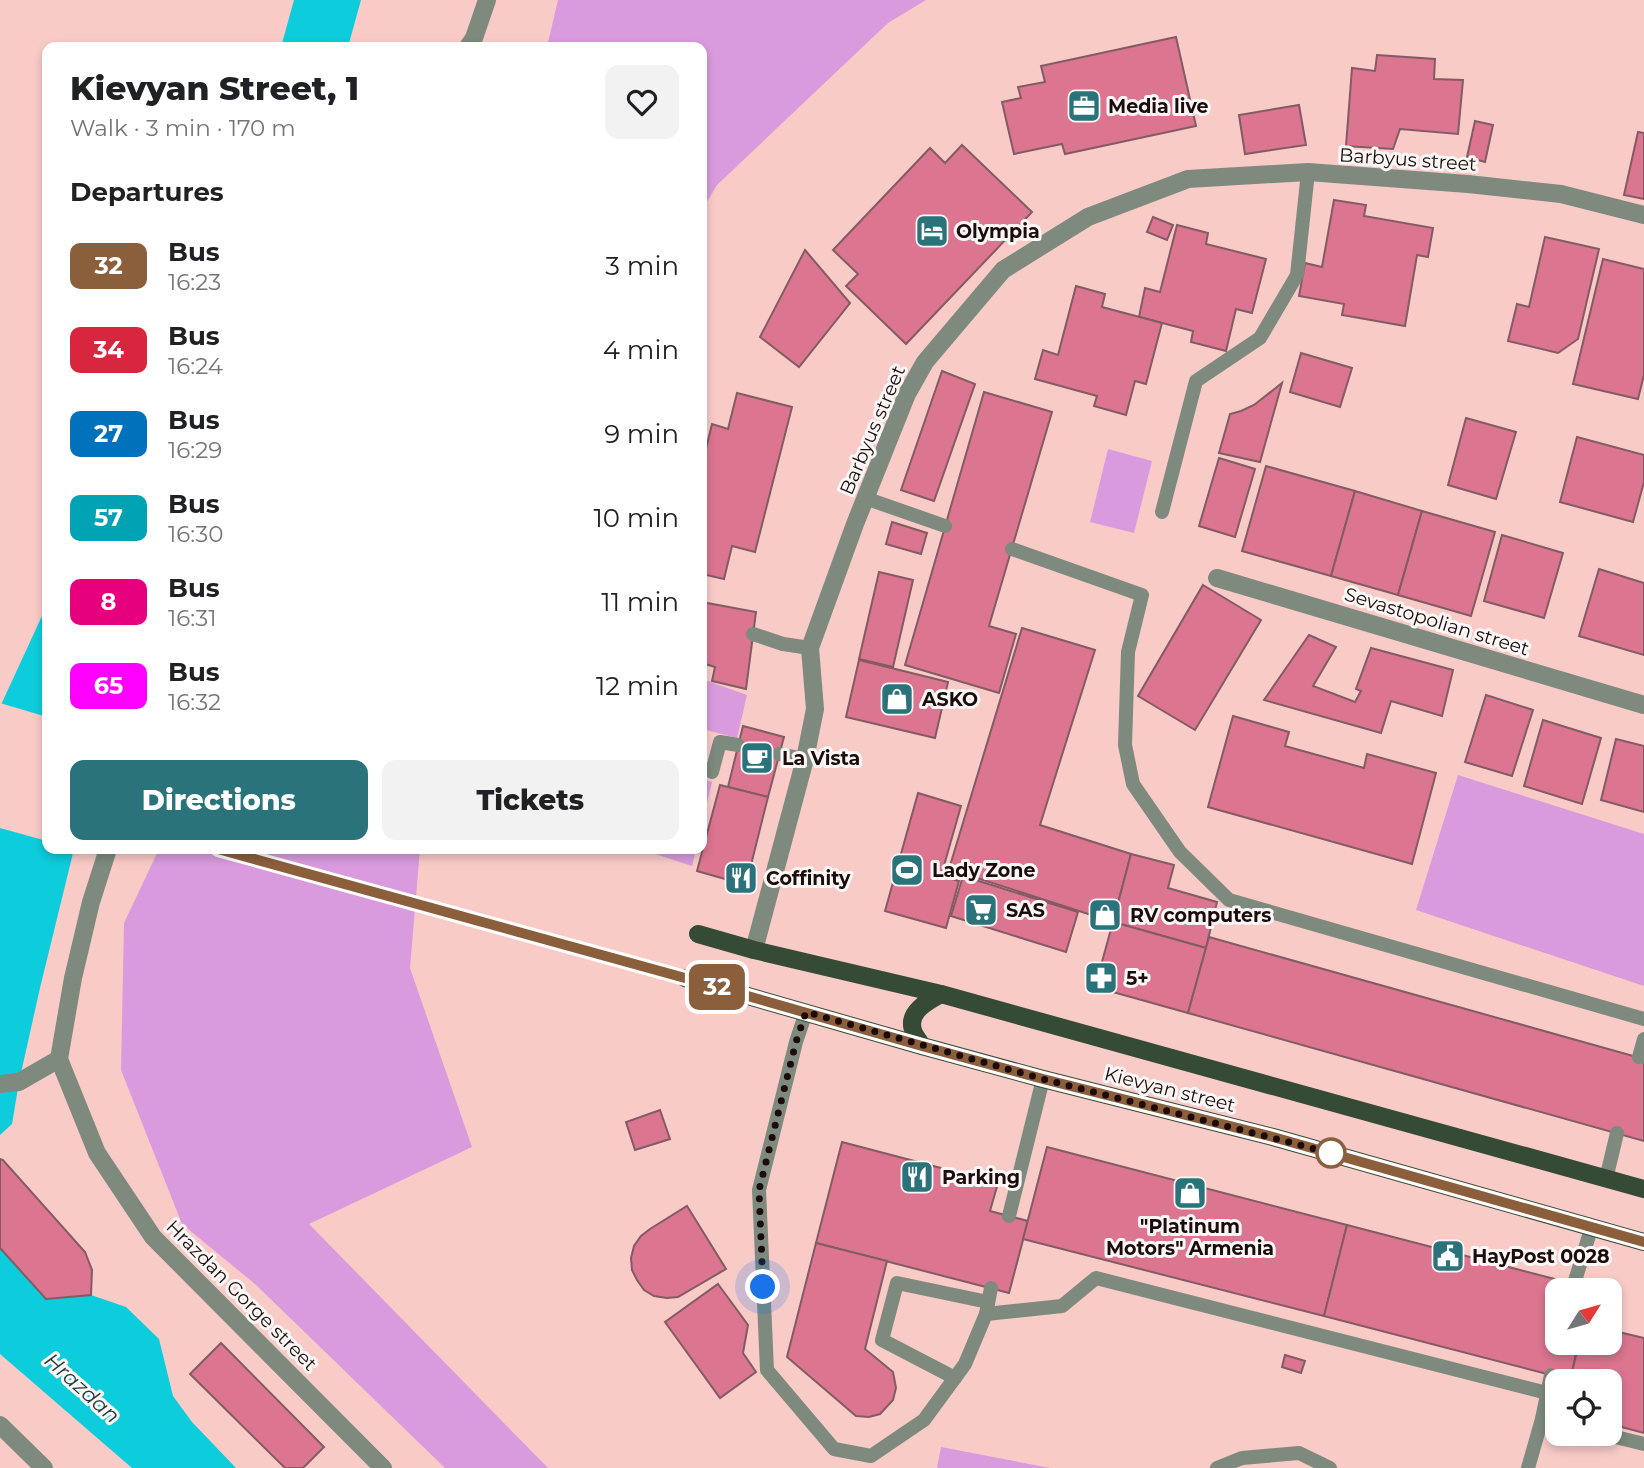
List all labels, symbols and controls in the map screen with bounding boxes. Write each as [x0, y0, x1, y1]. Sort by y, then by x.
button: heart [605, 65, 679, 139]
text: Kievyan Street, 1 [70, 68, 359, 108]
office icon: Media live [1065, 87, 1103, 125]
place label: Media live [1108, 95, 1209, 118]
text: Walk · 3 min · 170 m [70, 114, 296, 142]
street label: Barbyus street [1338, 143, 1478, 176]
text: Departures [70, 176, 224, 208]
hotel icon: Olympia [913, 212, 951, 250]
place label: Olympia [956, 220, 1040, 243]
text: Bus [168, 236, 220, 268]
text: 3 min [605, 250, 679, 282]
text: 32 [94, 251, 123, 280]
text: 16:23 [168, 268, 221, 296]
text: Bus [168, 320, 220, 352]
text: 4 min [603, 334, 679, 366]
text: 34 [93, 335, 124, 364]
text: 16:24 [168, 352, 223, 380]
street label: Barbyus street [835, 362, 910, 498]
text: Bus [168, 404, 220, 436]
text: 9 min [604, 418, 679, 450]
text: 27 [94, 419, 123, 448]
text: 16:29 [168, 436, 222, 464]
text: Bus [168, 488, 220, 520]
text: 10 min [593, 502, 679, 534]
text: 57 [94, 503, 123, 532]
text: 16:30 [168, 520, 223, 548]
text: Bus [168, 572, 220, 604]
street label: Sevastopolian street [1342, 582, 1532, 661]
text: 11 min [601, 586, 679, 618]
text: 8 [101, 587, 116, 616]
text: 16:31 [168, 604, 216, 632]
text: Bus [168, 656, 220, 688]
text: 12 min [596, 670, 679, 702]
text: 65 [94, 671, 123, 700]
shop icon: ASKO [878, 680, 916, 718]
text: 16:32 [168, 688, 221, 716]
place label: ASKO [921, 688, 978, 711]
cafe icon: La Vista [738, 739, 776, 777]
place label: La Vista [782, 747, 860, 770]
button: Directions [70, 760, 368, 840]
button: Tickets [382, 760, 679, 840]
sports icon: Lady Zone [888, 851, 926, 889]
restaurant icon: Coffinity [722, 859, 760, 897]
place label: Lady Zone [932, 859, 1036, 882]
place label: Coffinity [766, 867, 851, 890]
supermarket icon: SAS [962, 891, 1000, 929]
shop icon: RV computers [1086, 896, 1124, 934]
place label: SAS [1006, 899, 1045, 922]
place label: RV computers [1130, 904, 1271, 927]
pharmacy icon: 5+ [1082, 959, 1120, 997]
line badge: 32 [686, 964, 748, 1010]
place label: 5+ [1126, 967, 1149, 990]
text: 32 [703, 972, 731, 1001]
street label: Kievyan street [1102, 1062, 1238, 1117]
unlabelled marker [1316, 1138, 1346, 1168]
restaurant icon: Parking [898, 1158, 936, 1196]
place label: Parking [942, 1166, 1020, 1189]
shop icon: "Platinum Motors" Armenia [1171, 1174, 1209, 1212]
street label: Hrazdan Gorge street [162, 1215, 322, 1376]
place label: "Platinum Motors" Armenia [1106, 1215, 1274, 1260]
public building icon: HayPost 0028 [1429, 1237, 1467, 1275]
place label: HayPost 0028 [1472, 1245, 1610, 1268]
your location [745, 1269, 780, 1304]
north arrow [1545, 1278, 1622, 1354]
map controls [1545, 1278, 1622, 1446]
water label: Hrazdan [40, 1347, 125, 1428]
button: locate [1545, 1369, 1622, 1446]

